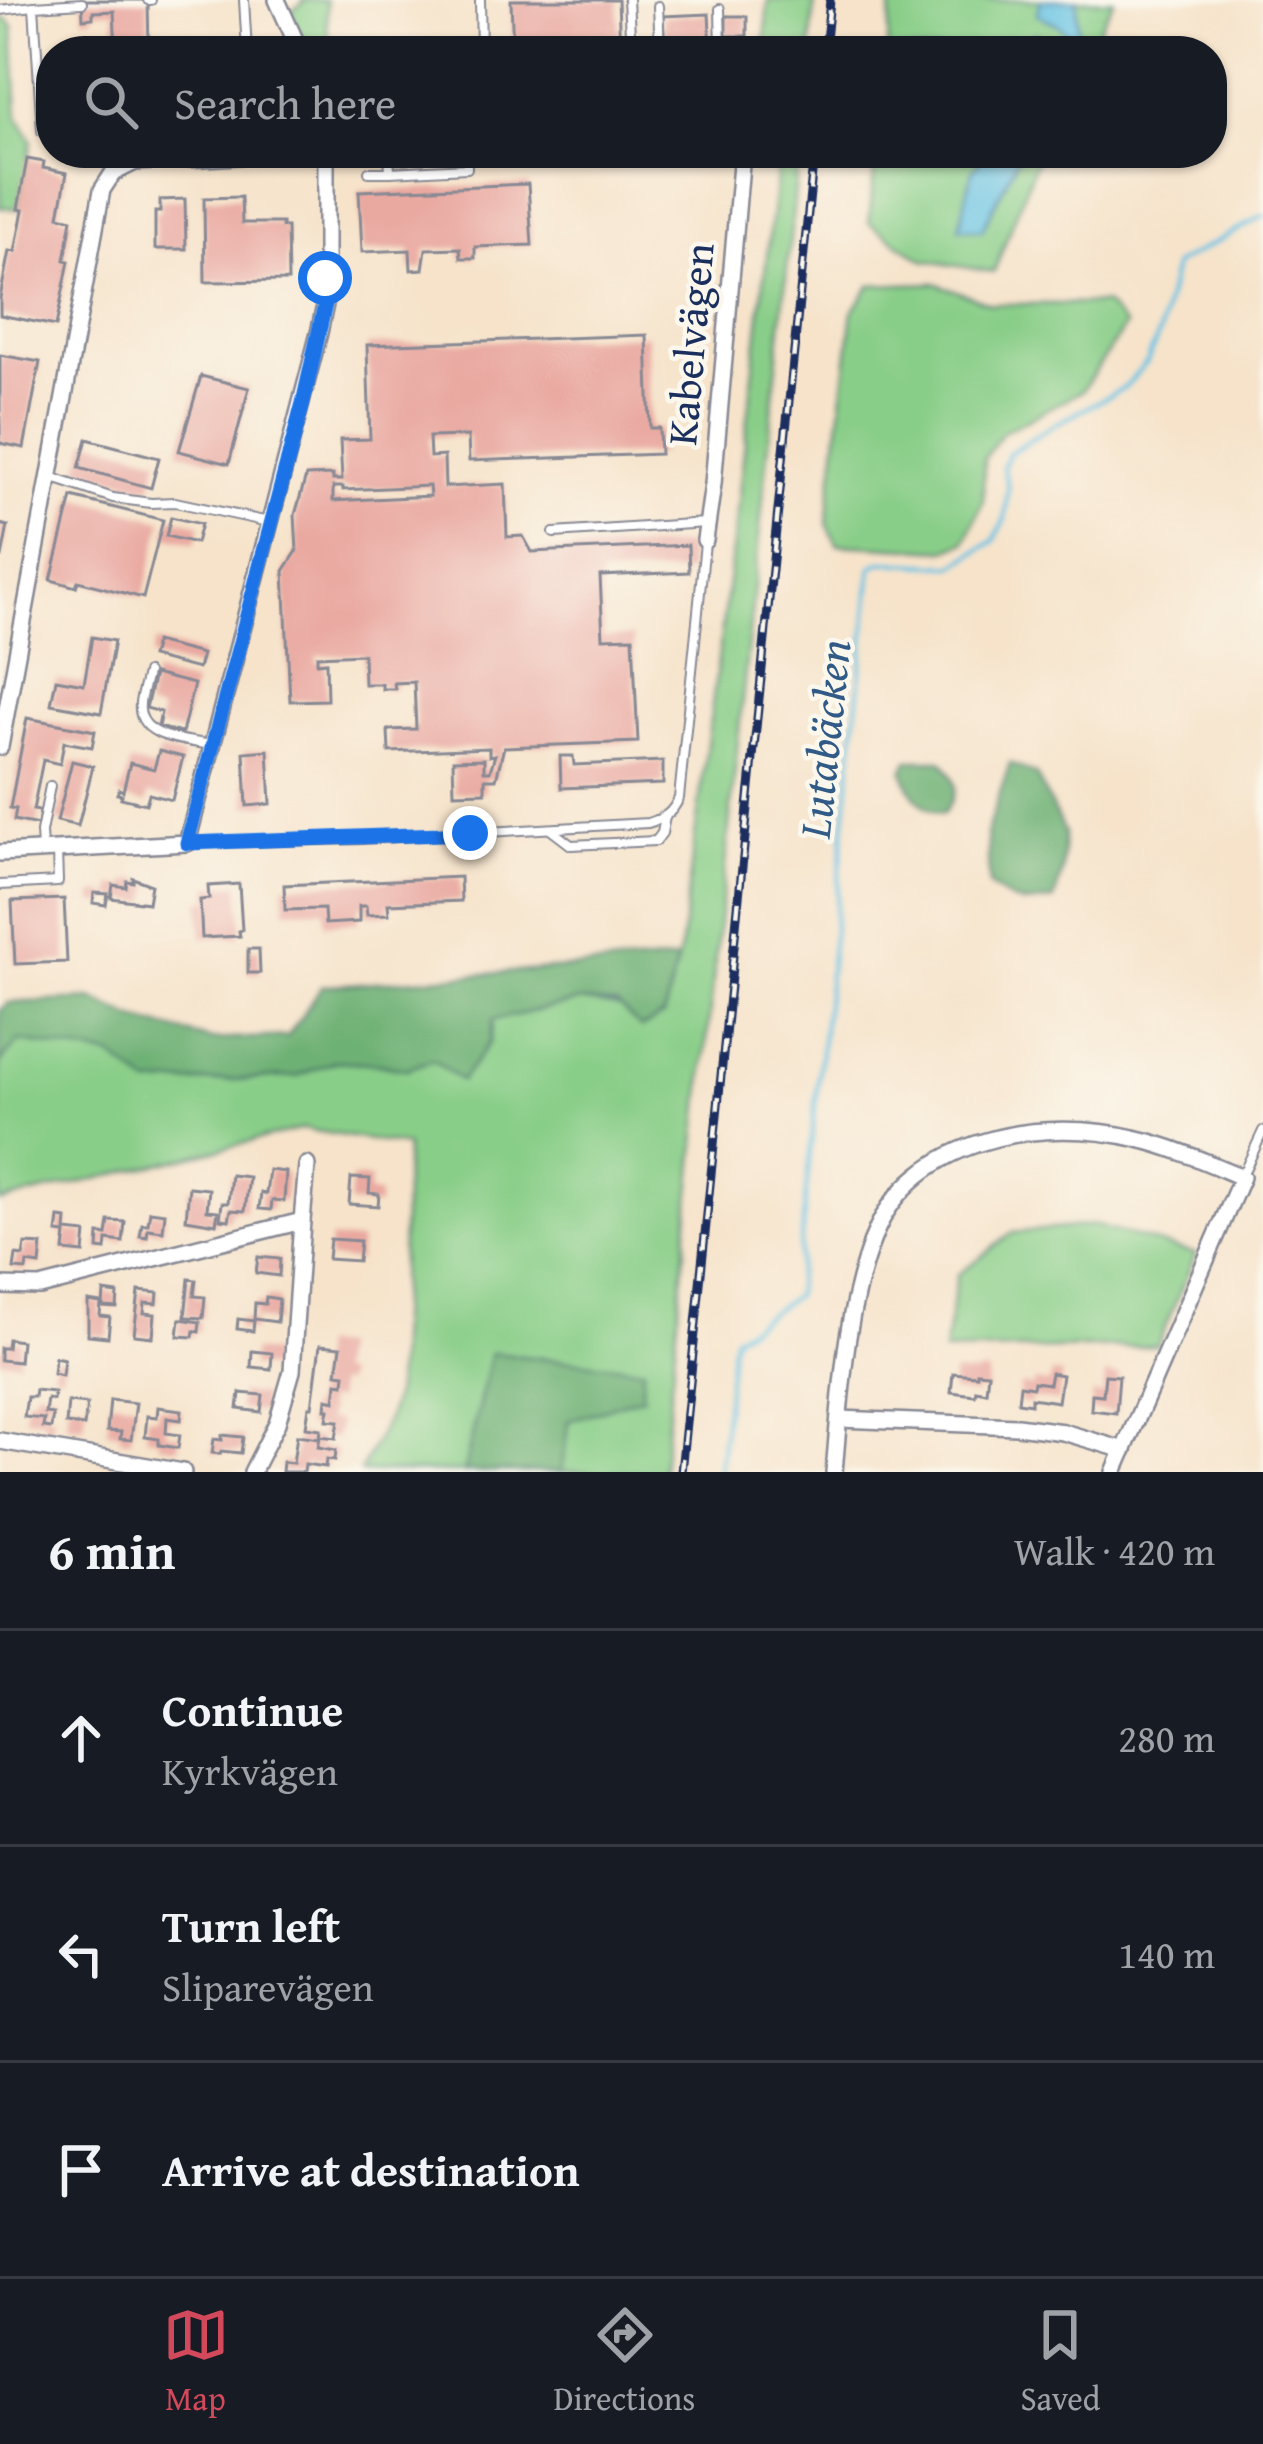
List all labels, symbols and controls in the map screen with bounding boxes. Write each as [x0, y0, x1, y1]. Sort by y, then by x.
search box [36, 36, 1227, 168]
icon: search [78, 69, 144, 135]
text: Search here [174, 70, 396, 135]
street label: Kabelvägen [650, 240, 729, 448]
route start [298, 251, 352, 305]
water label: Lutabäcken [781, 636, 866, 843]
route end [443, 806, 497, 860]
text: 6 min [48, 1513, 175, 1588]
text: Walk · 420 m [1014, 1522, 1215, 1579]
text: Continue [162, 1677, 343, 1742]
icon: ahead [48, 1705, 114, 1771]
text: 280 m [1118, 1709, 1215, 1766]
text: Kyrkvägen [162, 1742, 338, 1799]
text: Turn left [162, 1893, 340, 1958]
icon: left [48, 1921, 114, 1987]
text: 140 m [1118, 1925, 1215, 1982]
text: Sliparevägen [162, 1958, 374, 2015]
icon: arrive [48, 2137, 114, 2203]
text: Arrive at destination [162, 2137, 580, 2202]
tab: Map [163, 2302, 229, 2422]
tab: Directions [554, 2302, 695, 2422]
tab: Saved [1021, 2302, 1100, 2422]

